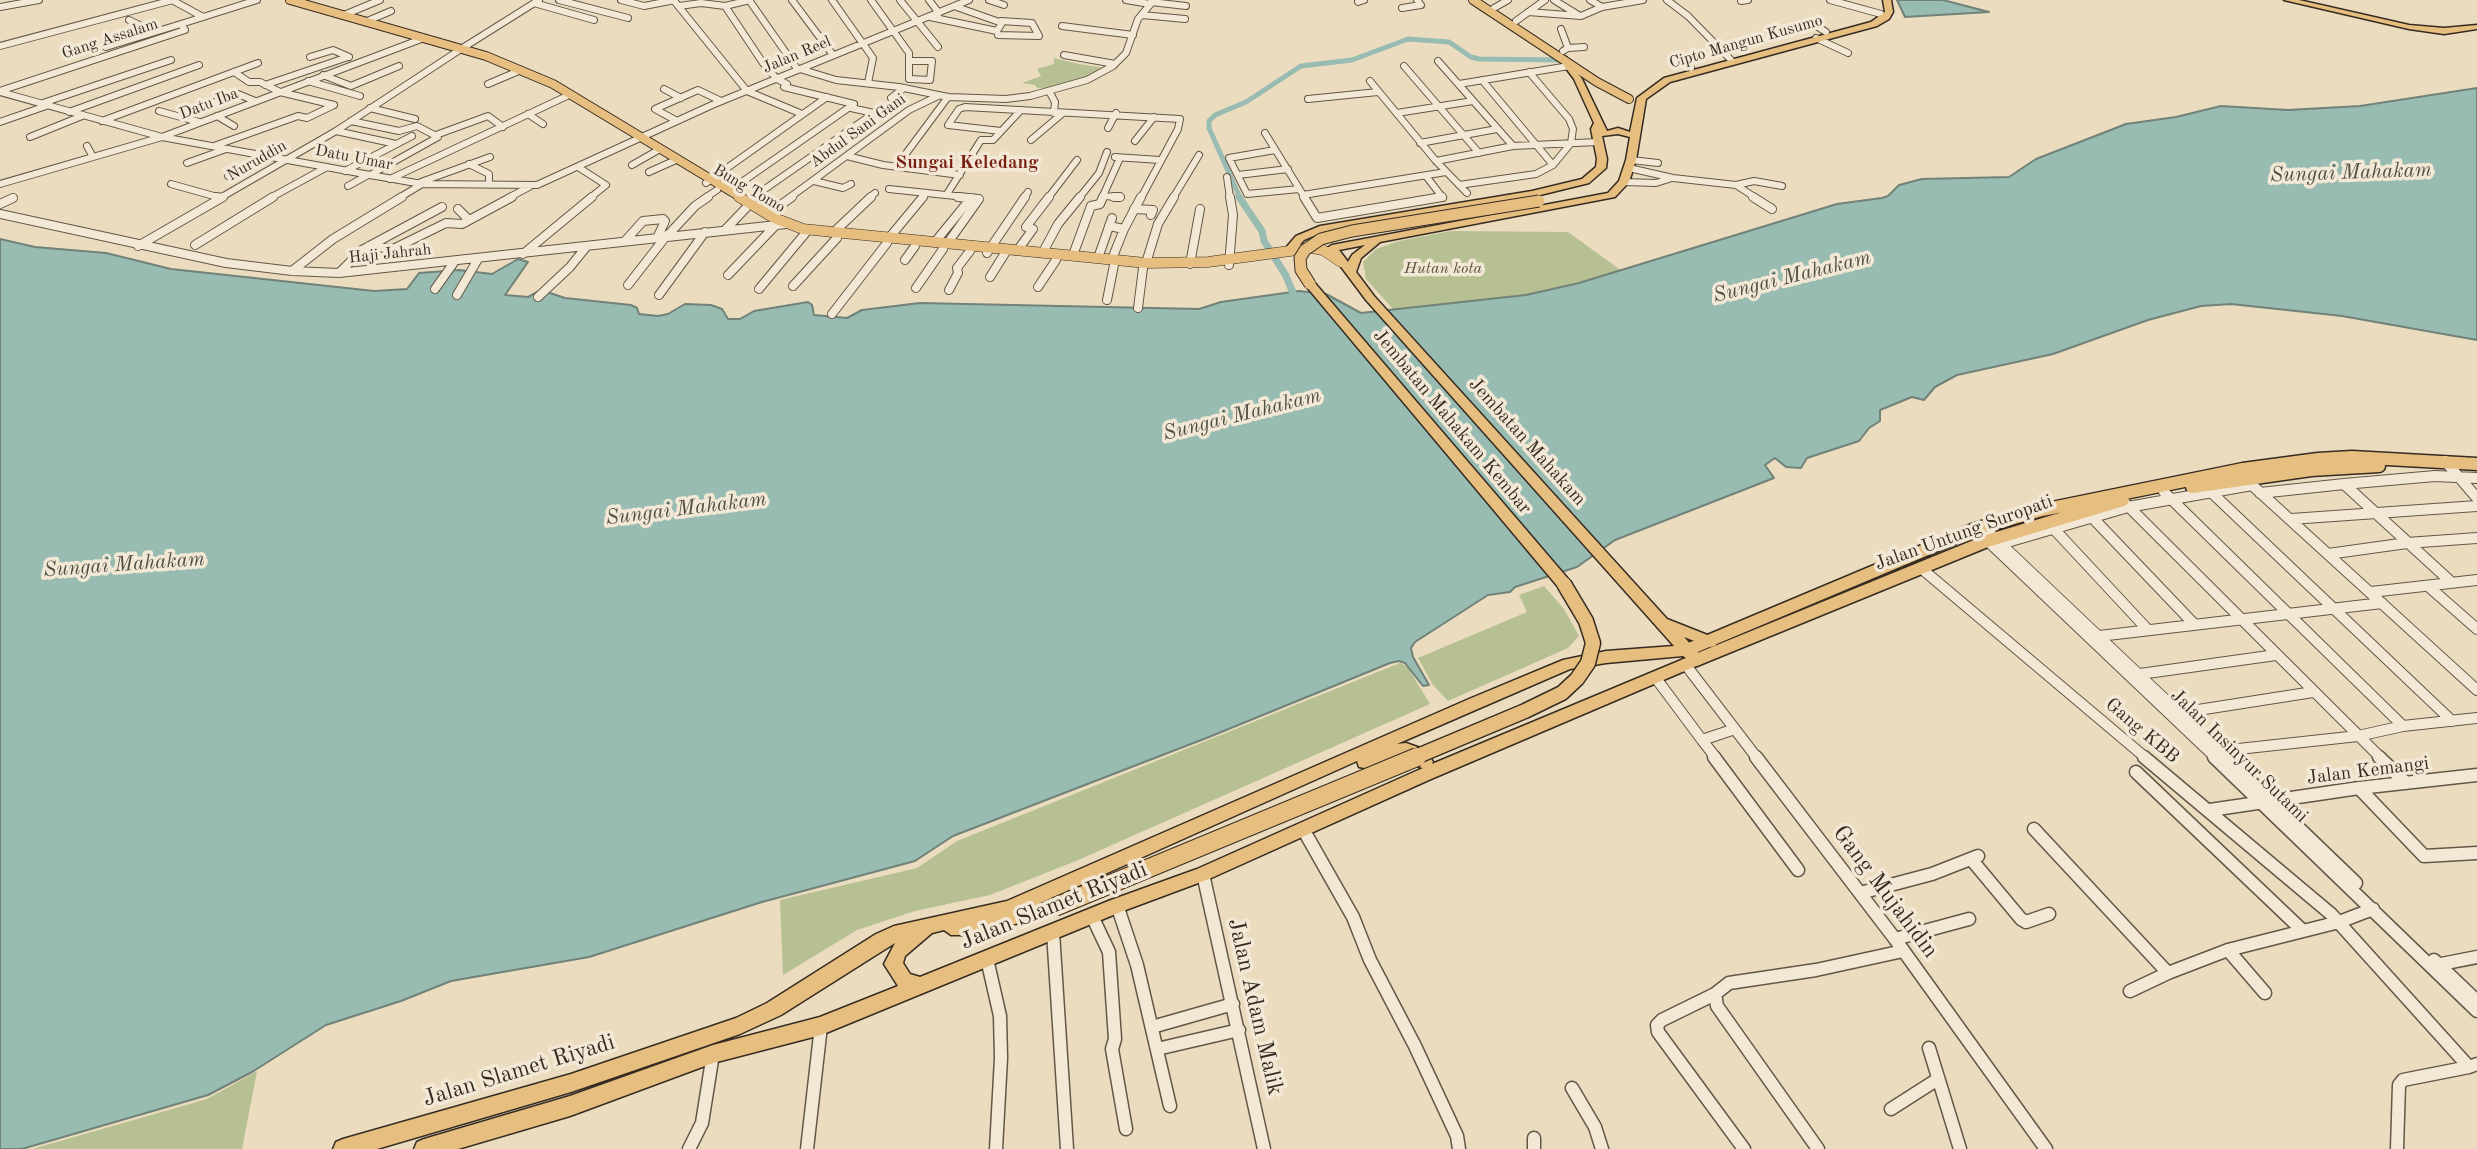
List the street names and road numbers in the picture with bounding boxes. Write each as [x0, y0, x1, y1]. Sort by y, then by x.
street label: Cipto Mangun Kusumo [1667, 11, 1825, 73]
street label: Gang Assalam [59, 14, 161, 64]
street label: Jalan Reel [760, 32, 834, 78]
street label: Datu Iba [177, 84, 241, 124]
street label: Abdul Sani Gani [806, 90, 910, 172]
street label: Nuruddin [224, 136, 290, 186]
street label: Datu Umar [314, 141, 394, 175]
street label: Bung Tomo [709, 161, 789, 217]
street label: Haji Jahrah [348, 240, 432, 268]
street label: Jembatan Mahakam Kembar [1368, 325, 1536, 519]
street label: Jembatan Mahakam [1464, 373, 1590, 511]
street label: Jalan Untung Suropati [1872, 490, 2056, 576]
street label: Jalan Insinyur Sutami [2165, 684, 2313, 828]
street label: Gang KBB [2100, 694, 2184, 768]
street label: Jalan Kemangi [2306, 752, 2430, 790]
street label: Gang Mujahidin [1826, 820, 1944, 964]
street label: Jalan Slamet Riyadi [957, 856, 1151, 956]
street label: Jalan Adam Malik [1221, 916, 1289, 1098]
street label: Jalan Slamet Riyadi [420, 1029, 618, 1113]

